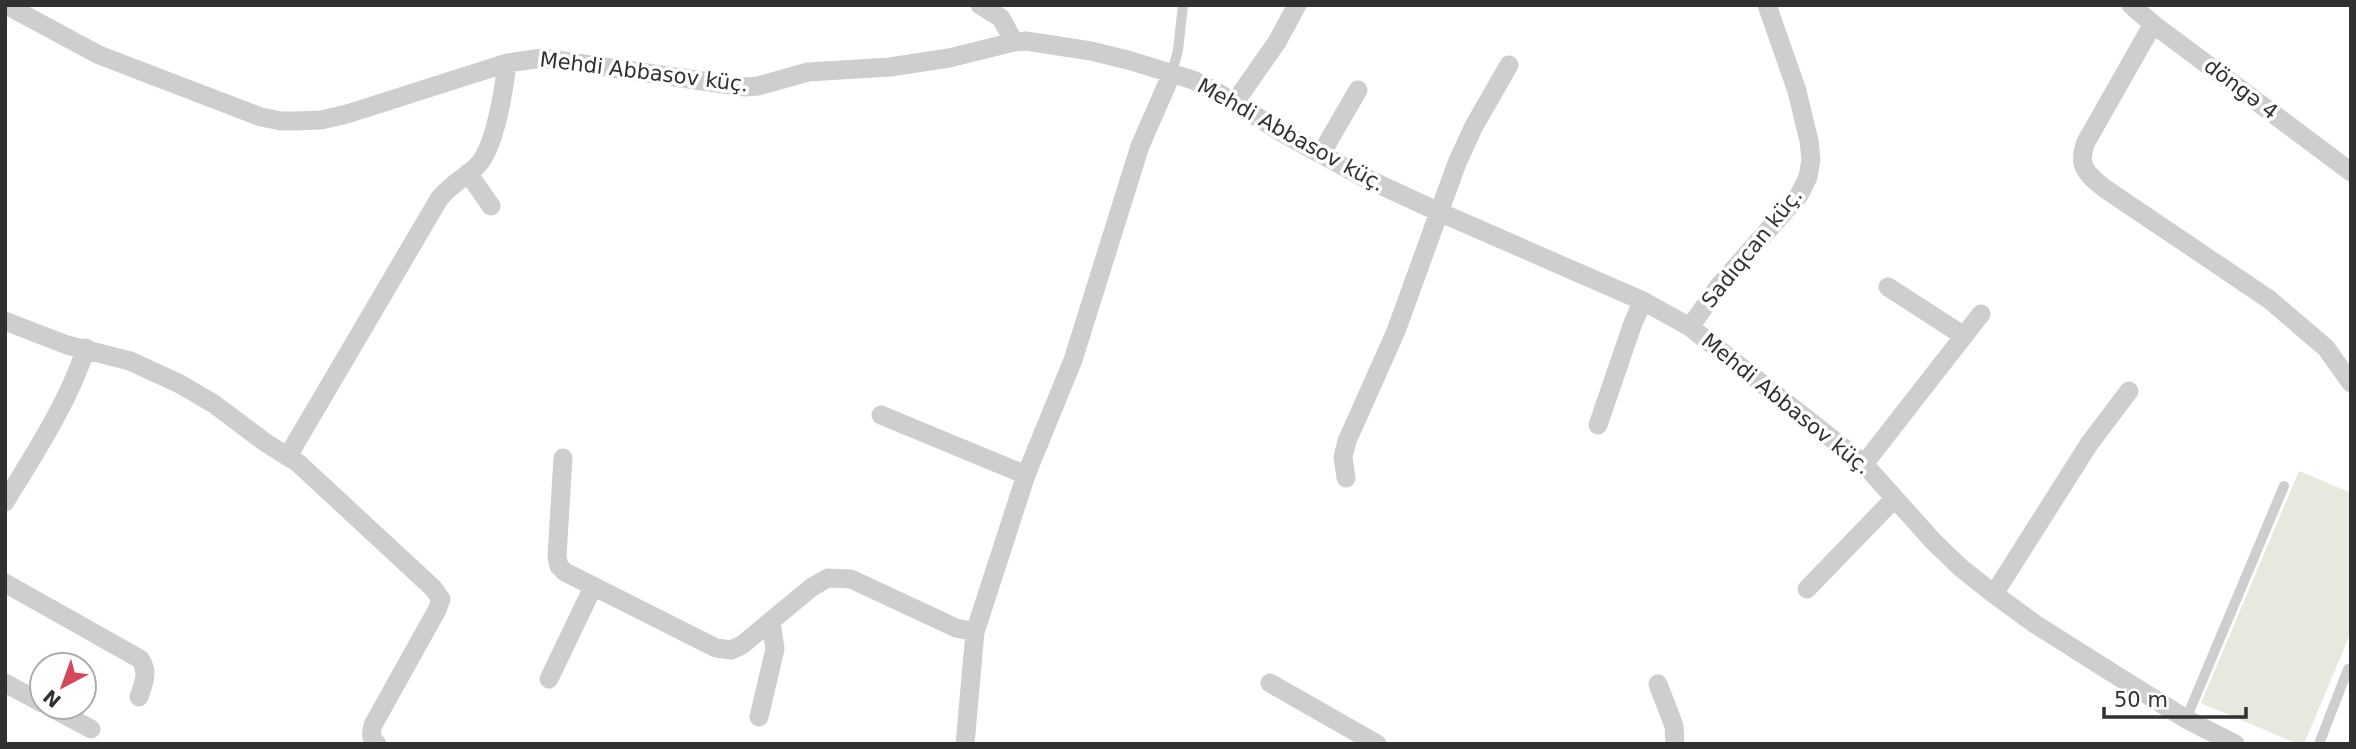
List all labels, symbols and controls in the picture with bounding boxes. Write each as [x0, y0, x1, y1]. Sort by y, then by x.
street label: Mehdi Abbasov küç. [538, 47, 750, 97]
street label: döngə 4 [2200, 54, 2282, 124]
street label: Mehdi Abbasov küç. [1193, 74, 1389, 196]
street label: Sadıqcan küç. [1697, 184, 1807, 312]
street label: Mehdi Abbasov küç. [1697, 329, 1875, 479]
north arrow [28, 651, 98, 721]
scale bar [2104, 676, 2246, 720]
text: N [39, 685, 65, 712]
text: 50 m [2114, 688, 2168, 712]

